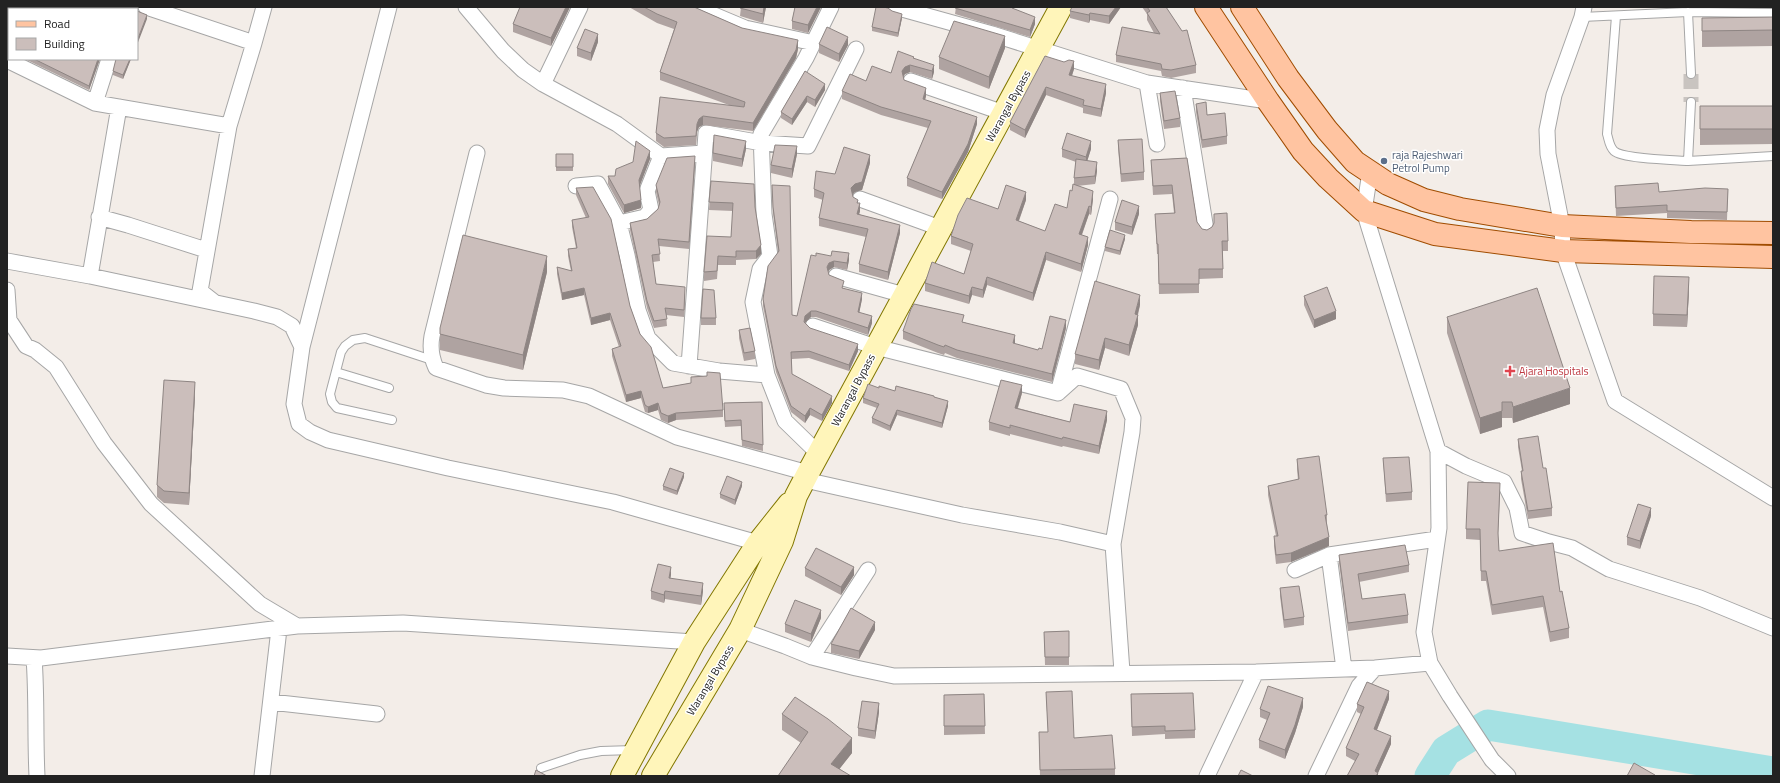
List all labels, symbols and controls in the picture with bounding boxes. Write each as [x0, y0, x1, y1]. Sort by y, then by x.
legend [8, 8, 138, 60]
text: Road [44, 14, 70, 33]
text: Building [44, 34, 85, 53]
street label: Warangal Bypass [982, 67, 1034, 145]
place label: raja Rajeshwari Petrol Pump [1392, 147, 1463, 176]
marker: raja Rajeshwari Petrol Pump [1379, 156, 1389, 166]
street label: Warangal Bypass [827, 351, 879, 429]
place label: Ajara Hospitals [1519, 363, 1589, 379]
marker: Ajara Hospitals [1504, 365, 1516, 377]
street label: Warangal Bypass [683, 642, 737, 718]

